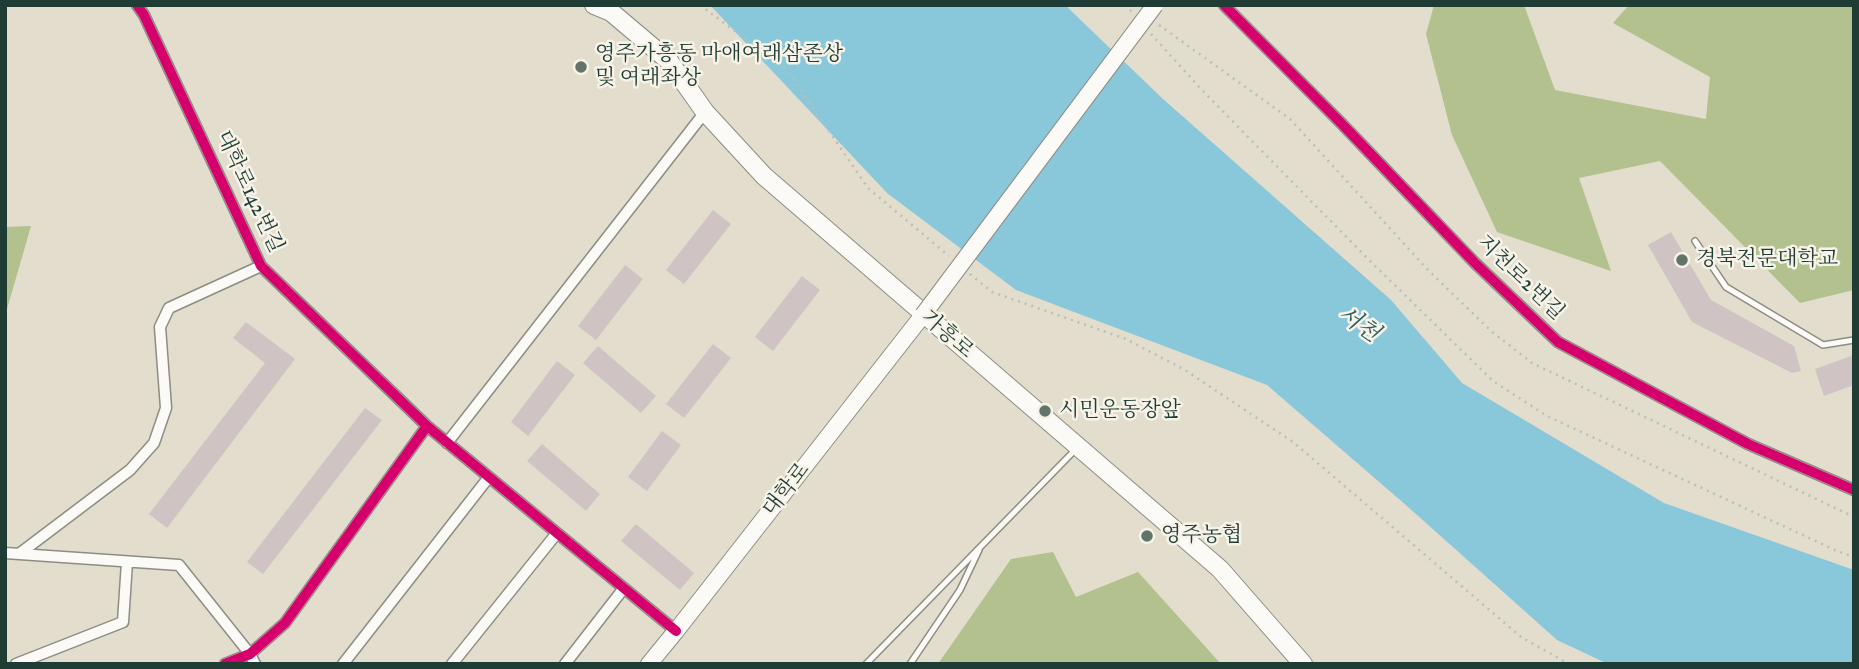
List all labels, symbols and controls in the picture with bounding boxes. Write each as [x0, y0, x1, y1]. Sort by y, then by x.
place label: 영주가흥동 마애여래삼존상 및 여래좌상 [595, 42, 843, 92]
marker: 영주가흥동 마애여래삼존상 및 여래좌상 [573, 59, 589, 75]
street label: 대학로142번길 [210, 127, 288, 257]
street label: 지천로2번길 [1471, 230, 1569, 326]
place label: 경북전문대학교 [1696, 247, 1838, 273]
marker: 경북전문대학교 [1674, 252, 1690, 268]
water label: 서천 [1332, 301, 1384, 349]
street label: 가흥로 [916, 306, 978, 364]
place label: 시민운동장앞 [1059, 398, 1181, 424]
marker: 시민운동장앞 [1037, 403, 1053, 419]
street label: 대학로 [758, 458, 816, 522]
place label: 영주농협 [1161, 523, 1242, 549]
marker: 영주농협 [1139, 528, 1155, 544]

